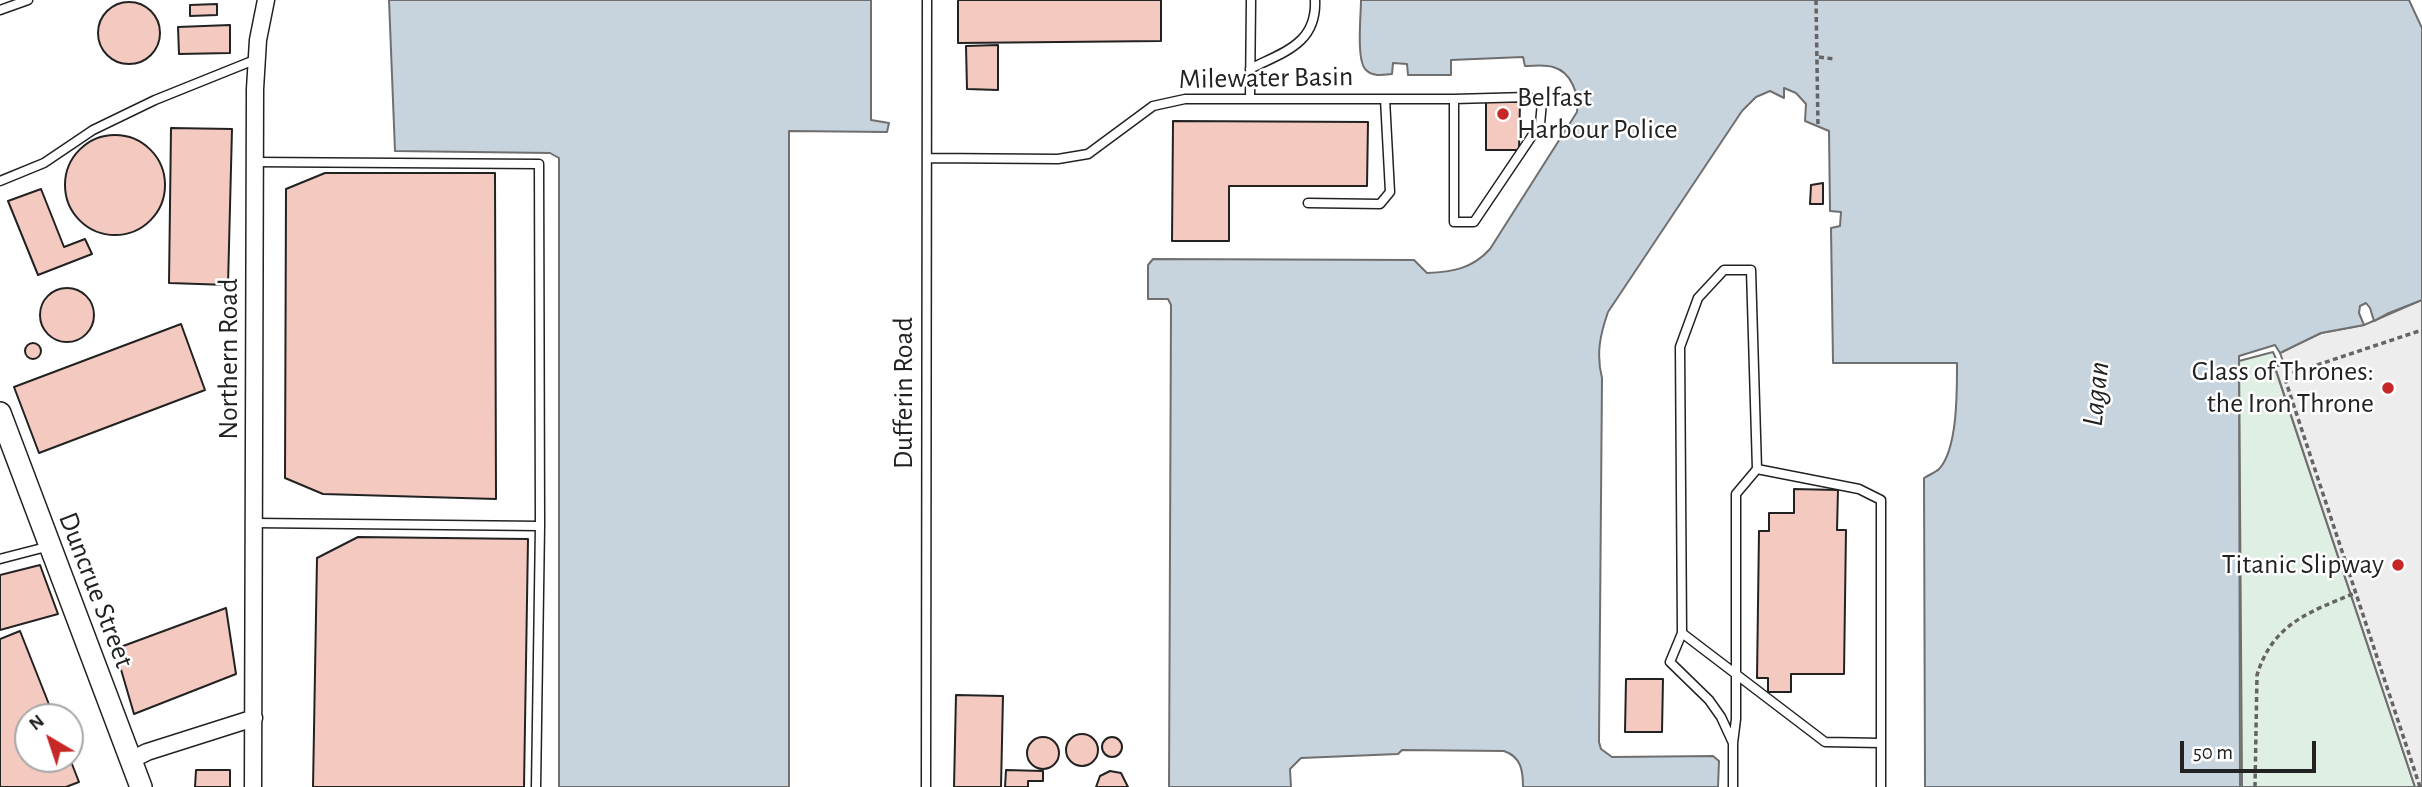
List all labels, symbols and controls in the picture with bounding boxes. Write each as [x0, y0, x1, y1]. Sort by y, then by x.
street label: Milewater Basin [1178, 60, 1354, 96]
place label: Belfast Harbour Police [1517, 81, 1678, 147]
marker: Belfast Harbour Police [1495, 106, 1511, 122]
street label: Northern Road [212, 278, 246, 440]
street label: Dufferin Road [887, 317, 921, 469]
place label: Glass of Thrones: the Iron Throne [2192, 355, 2374, 421]
water label: Lagan [2075, 360, 2117, 428]
marker: Glass of Thrones: the Iron Throne [2380, 380, 2396, 396]
street label: Duncrue Street [51, 508, 141, 672]
place label: Titanic Slipway [2222, 548, 2384, 582]
marker: Titanic Slipway [2390, 557, 2406, 573]
north arrow [14, 703, 84, 773]
text: N [26, 711, 48, 734]
scale bar [2184, 728, 2320, 772]
text: 50 m [2193, 742, 2233, 763]

